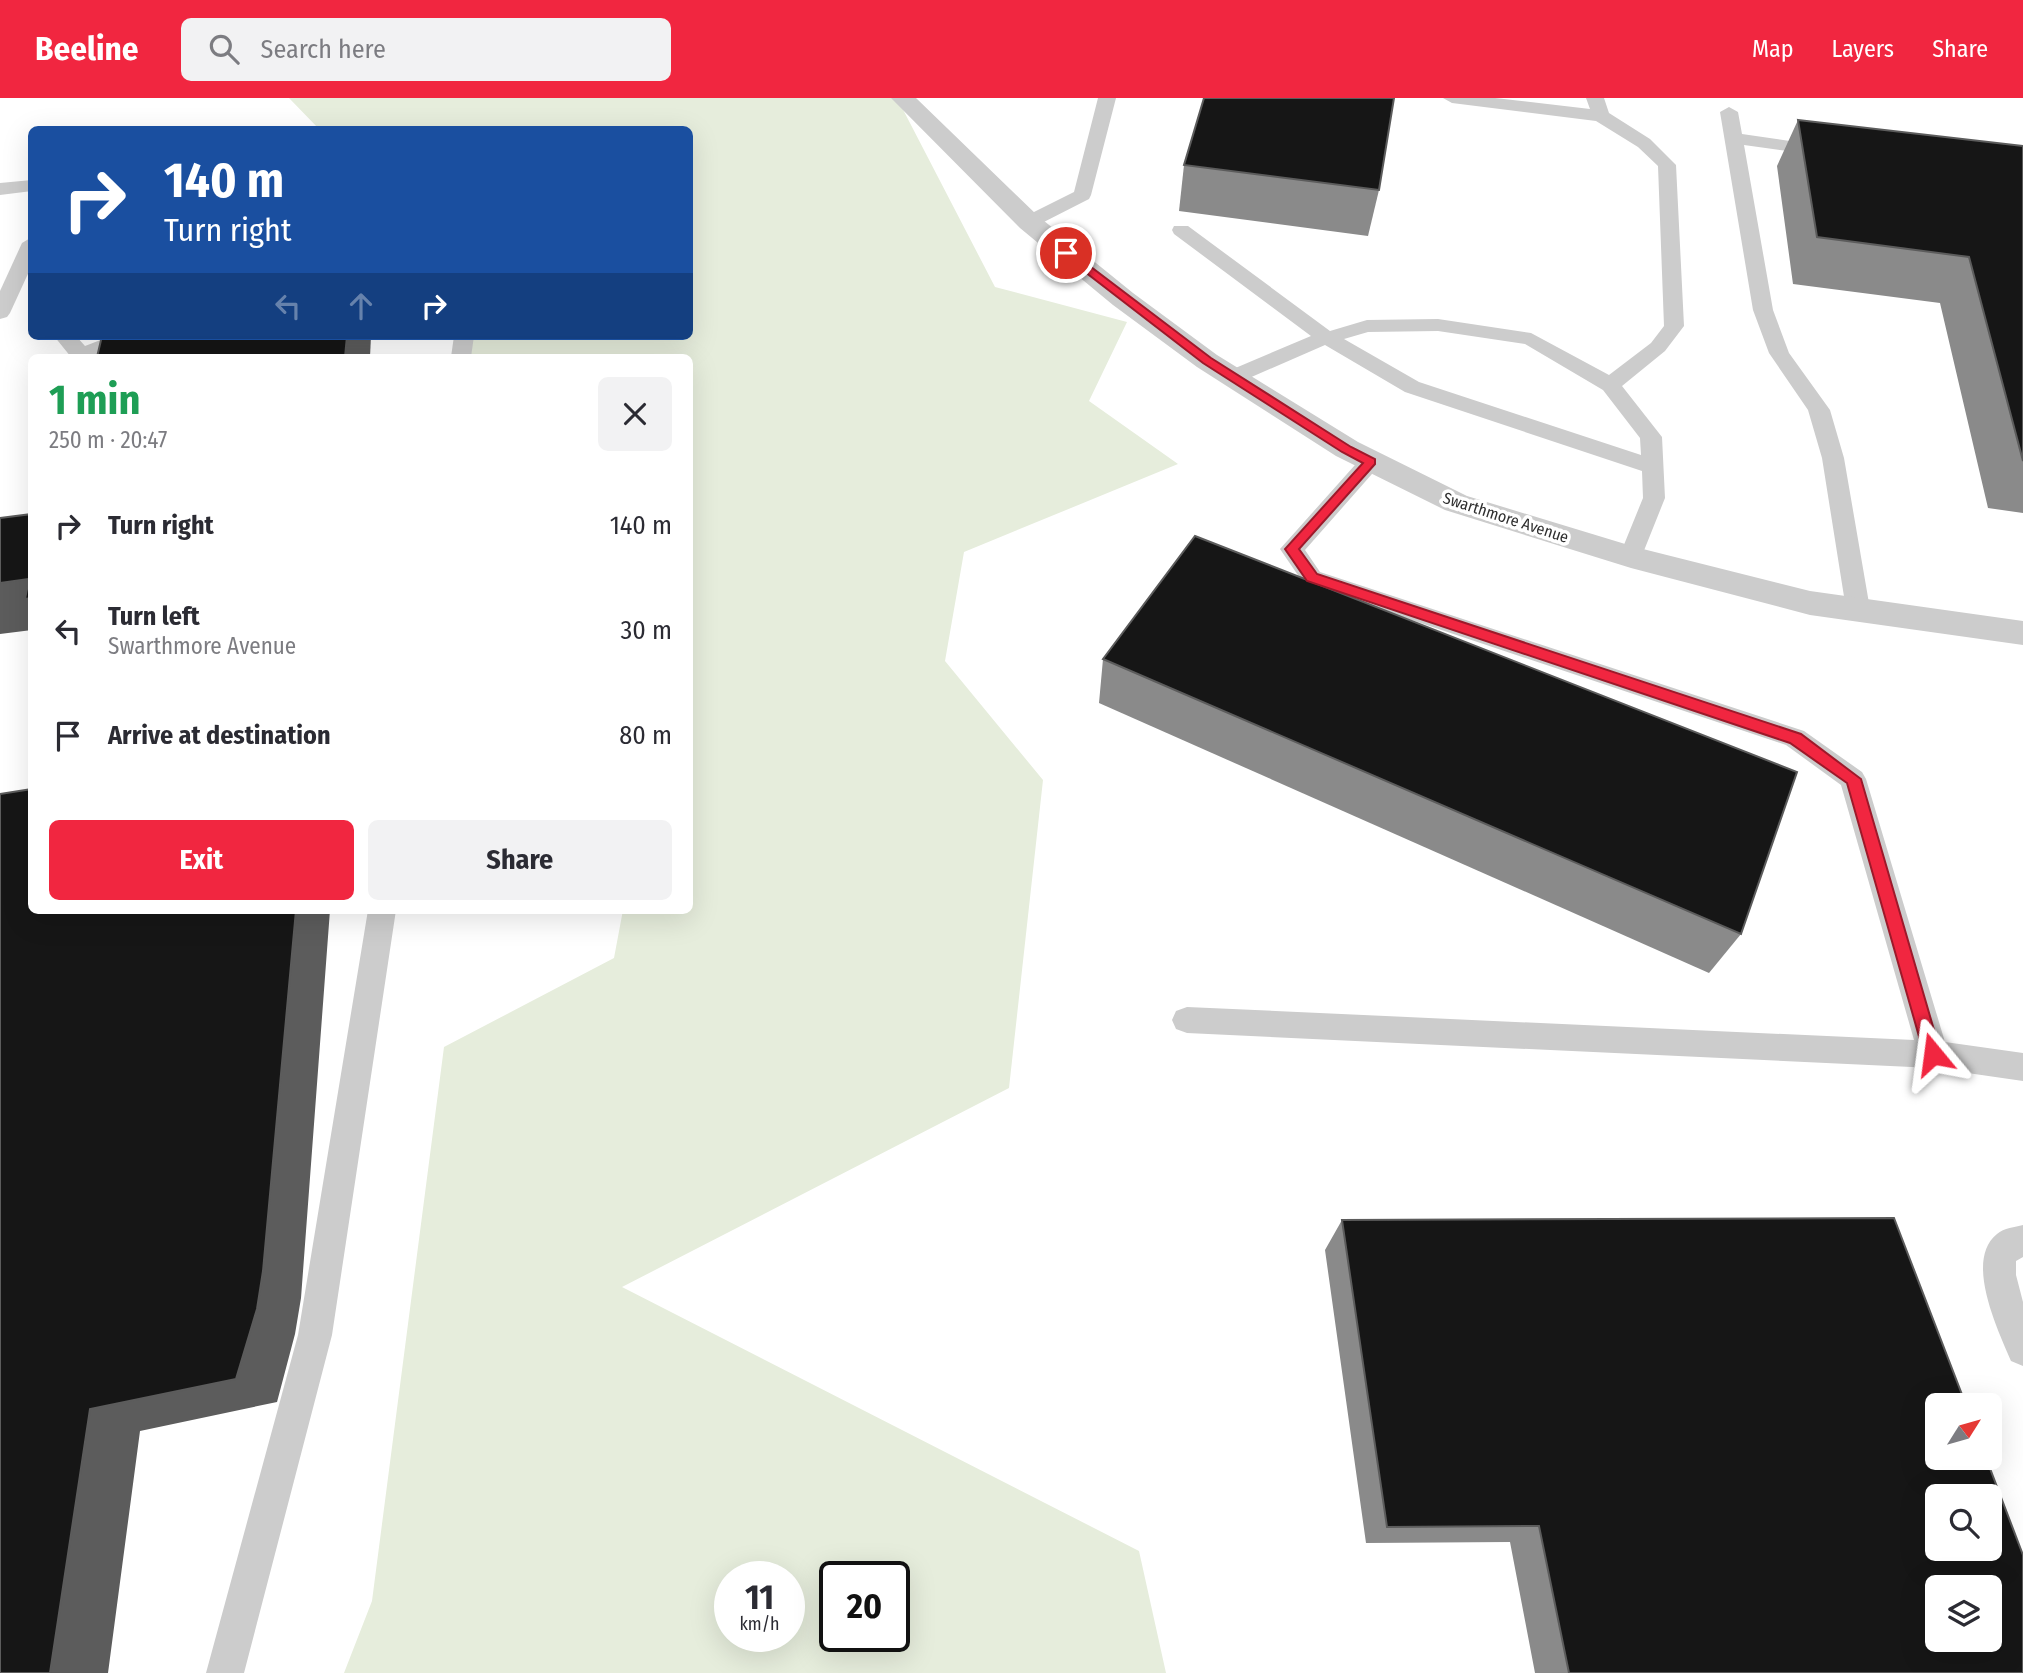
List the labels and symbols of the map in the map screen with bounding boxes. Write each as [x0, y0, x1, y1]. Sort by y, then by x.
pin [1036, 223, 1096, 283]
street label: Swarthmore Avenue [1441, 488, 1571, 547]
position arrow [1896, 1017, 1970, 1091]
north arrow [1925, 1393, 2002, 1470]
speed limit sign: 20 [819, 1561, 910, 1652]

